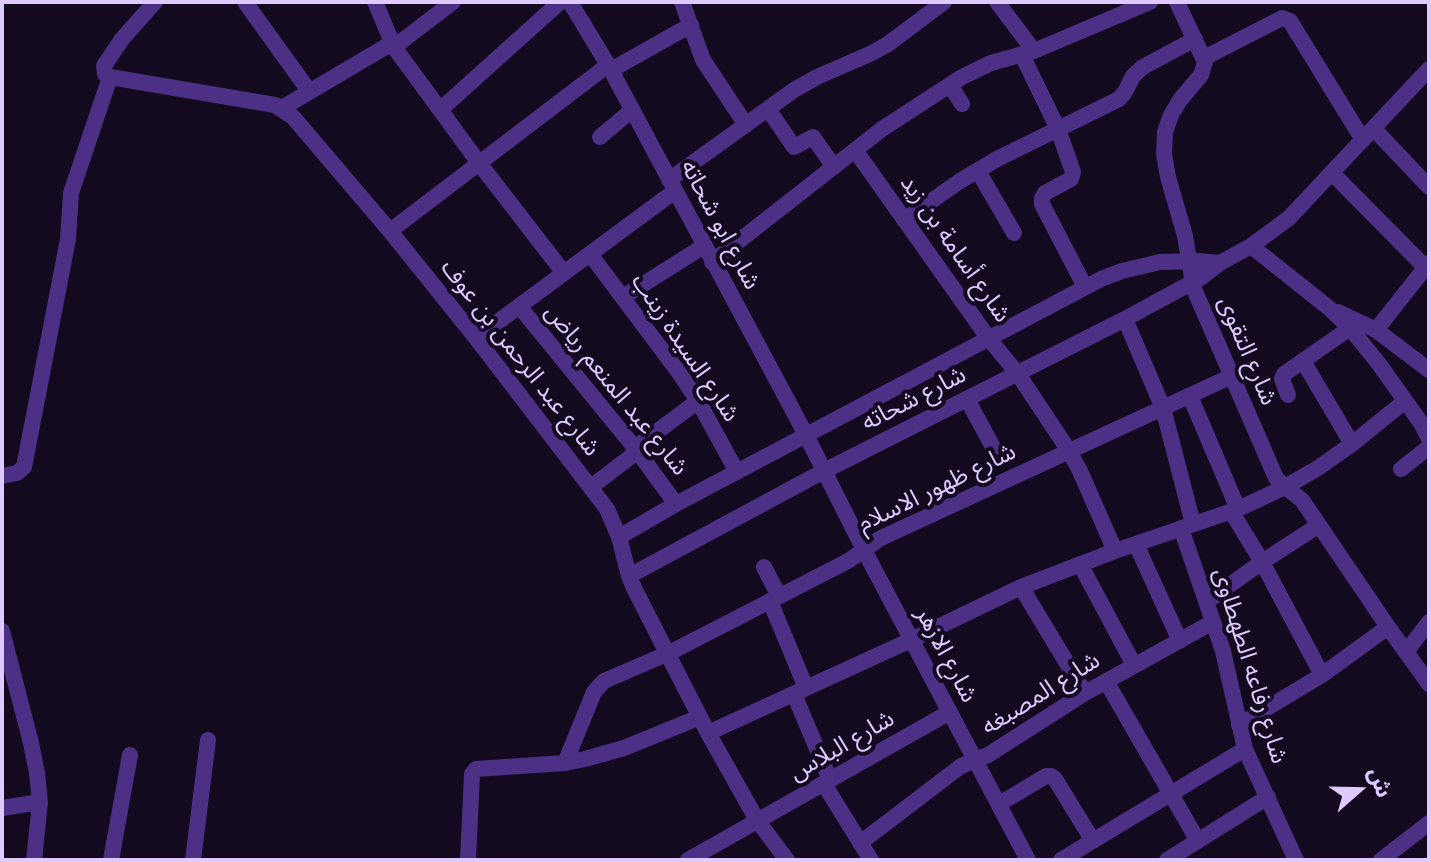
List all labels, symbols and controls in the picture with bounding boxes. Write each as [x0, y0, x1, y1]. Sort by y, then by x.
street label: شارع ابو شحاته [674, 155, 766, 295]
street label: شارع أسامة بن زيد [894, 170, 1016, 328]
street label: شارع عبد الرحمن بن عوف [434, 254, 606, 462]
street label: شارع السيدة زينب [625, 268, 745, 428]
street label: شارع التقوى [1211, 292, 1283, 410]
street label: شارع عبد المنعم رياض [538, 298, 694, 482]
street label: شارع شحاته [857, 361, 971, 437]
street label: شارع ظهور الاسلام [853, 437, 1021, 539]
street label: شارع رفاعه الطهطاوى [1207, 565, 1293, 767]
street label: شارع الازهر [909, 602, 983, 708]
street label: شارع المصبغه [977, 646, 1105, 742]
street label: شارع البلاس [784, 704, 900, 788]
north arrow [1319, 750, 1399, 830]
text: ش [1362, 762, 1401, 801]

